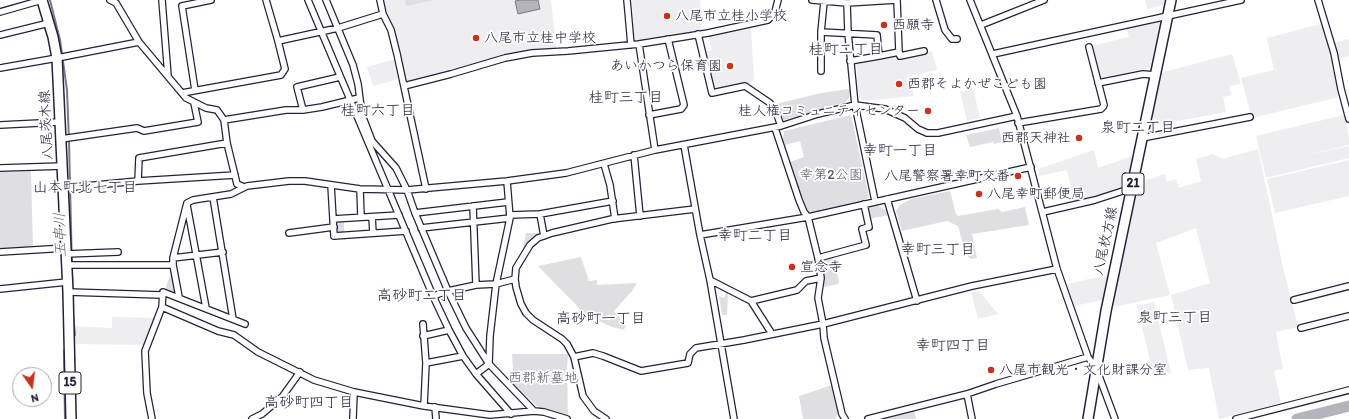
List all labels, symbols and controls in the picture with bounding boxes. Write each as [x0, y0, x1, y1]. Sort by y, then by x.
place label: 八尾市立桂小学校 [675, 8, 787, 24]
marker: 八尾市立桂小学校 [662, 11, 672, 21]
place label: 西願寺 [892, 17, 934, 33]
marker: 西願寺 [879, 20, 889, 30]
place label: 八尾市立桂中学校 [484, 30, 596, 46]
marker: 八尾市立桂中学校 [471, 33, 481, 43]
district label: 桂町二丁目 [809, 41, 883, 59]
place label: あいかつら保育園 [610, 58, 722, 74]
marker: あいかつら保育園 [725, 61, 735, 71]
place label: 西郡そよかぜこども園 [907, 76, 1047, 92]
marker: 西郡そよかぜこども園 [894, 79, 904, 89]
district label: 桂町三丁目 [589, 89, 663, 107]
street label: 八尾茨木線 [37, 90, 57, 160]
district label: 桂町六丁目 [341, 102, 415, 120]
place label: 桂人権コミュニティセンター [738, 103, 920, 119]
marker: 桂人権コミュニティセンター [923, 106, 933, 116]
district label: 泉町二丁目 [1101, 119, 1175, 137]
place label: 西郡天神社 [1001, 130, 1071, 146]
marker: 西郡天神社 [1074, 133, 1084, 143]
district label: 幸町一丁目 [863, 142, 937, 160]
park label: 幸第2公園 [799, 167, 863, 183]
place label: 八尾警察署幸町交番 [884, 168, 1010, 184]
marker: 八尾警察署幸町交番 [1013, 171, 1023, 181]
road number: 21 [1122, 173, 1144, 195]
district label: 山本町北七丁目 [33, 179, 137, 197]
place label: 八尾幸町郵便局 [987, 186, 1085, 202]
marker: 八尾幸町郵便局 [974, 189, 984, 199]
street label: 八尾枚方線 [1091, 205, 1121, 277]
water label: 玉串川 [51, 212, 71, 258]
district label: 幸町二丁目 [718, 227, 792, 245]
district label: 幸町三丁目 [901, 241, 975, 259]
place label: 宣念寺 [800, 259, 842, 275]
marker: 宣念寺 [787, 262, 797, 272]
district label: 高砂町二丁目 [377, 287, 467, 305]
district label: 泉町三丁目 [1138, 309, 1212, 327]
district label: 高砂町一丁目 [556, 310, 646, 328]
district label: 幸町四丁目 [916, 337, 990, 355]
place label: 八尾市観光・文化財課分室 [999, 362, 1167, 378]
marker: 八尾市観光・文化財課分室 [986, 365, 996, 375]
north arrow [12, 367, 52, 407]
park label: 西郡新墓地 [508, 370, 578, 386]
road number: 15 [59, 372, 81, 394]
text: N [30, 391, 40, 405]
district label: 高砂町四丁目 [264, 394, 354, 412]

